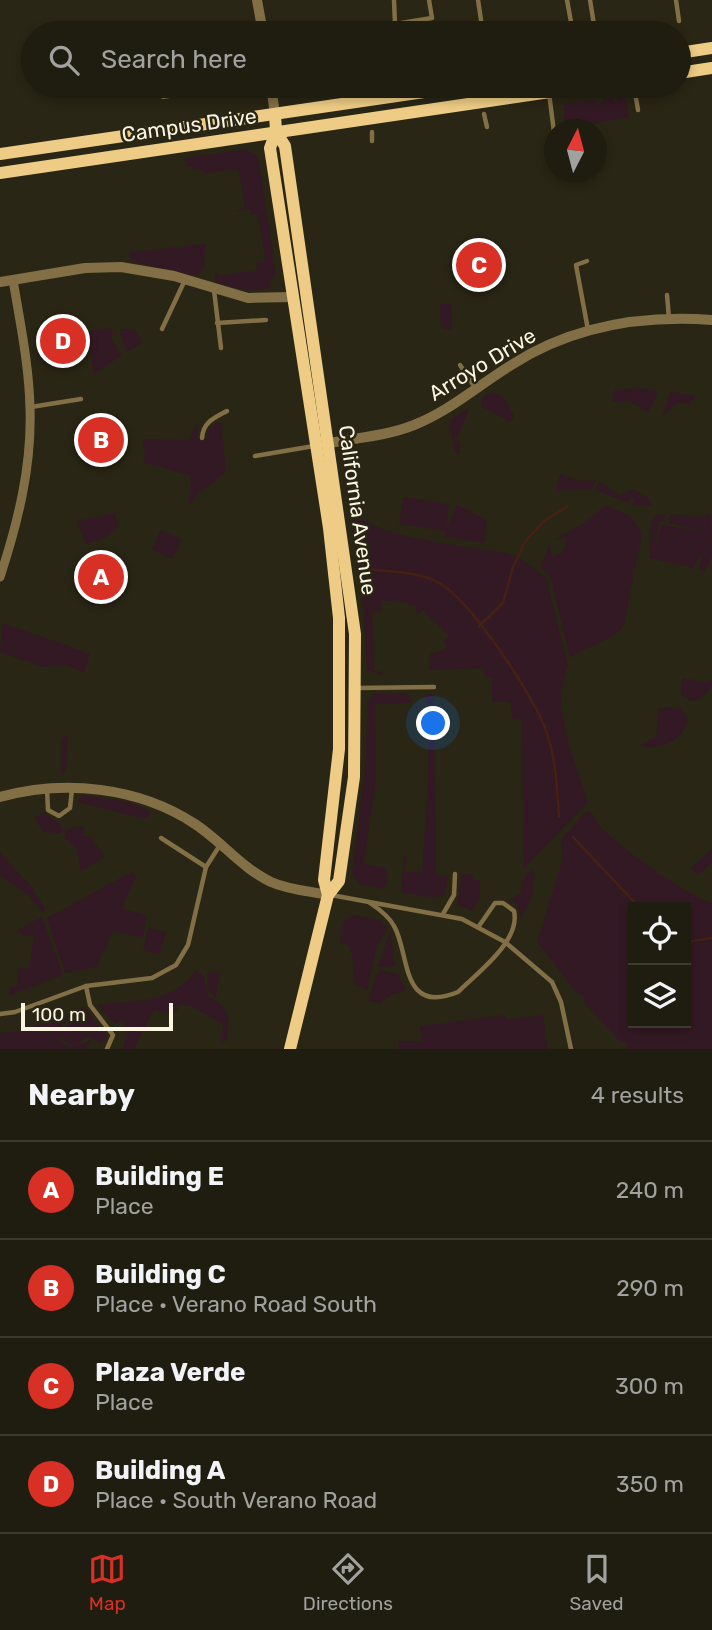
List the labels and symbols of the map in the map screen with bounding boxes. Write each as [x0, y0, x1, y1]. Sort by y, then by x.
street label: Campus Drive [120, 103, 258, 147]
north arrow [544, 119, 607, 182]
pin: C [456, 239, 502, 291]
pin: D [40, 315, 86, 367]
street label: Arroyo Drive [424, 322, 540, 406]
pin: B [78, 414, 124, 466]
street label: California Avenue [334, 423, 382, 597]
pin: A [78, 551, 124, 603]
your location [416, 706, 450, 740]
scale bar [21, 1000, 173, 1032]

